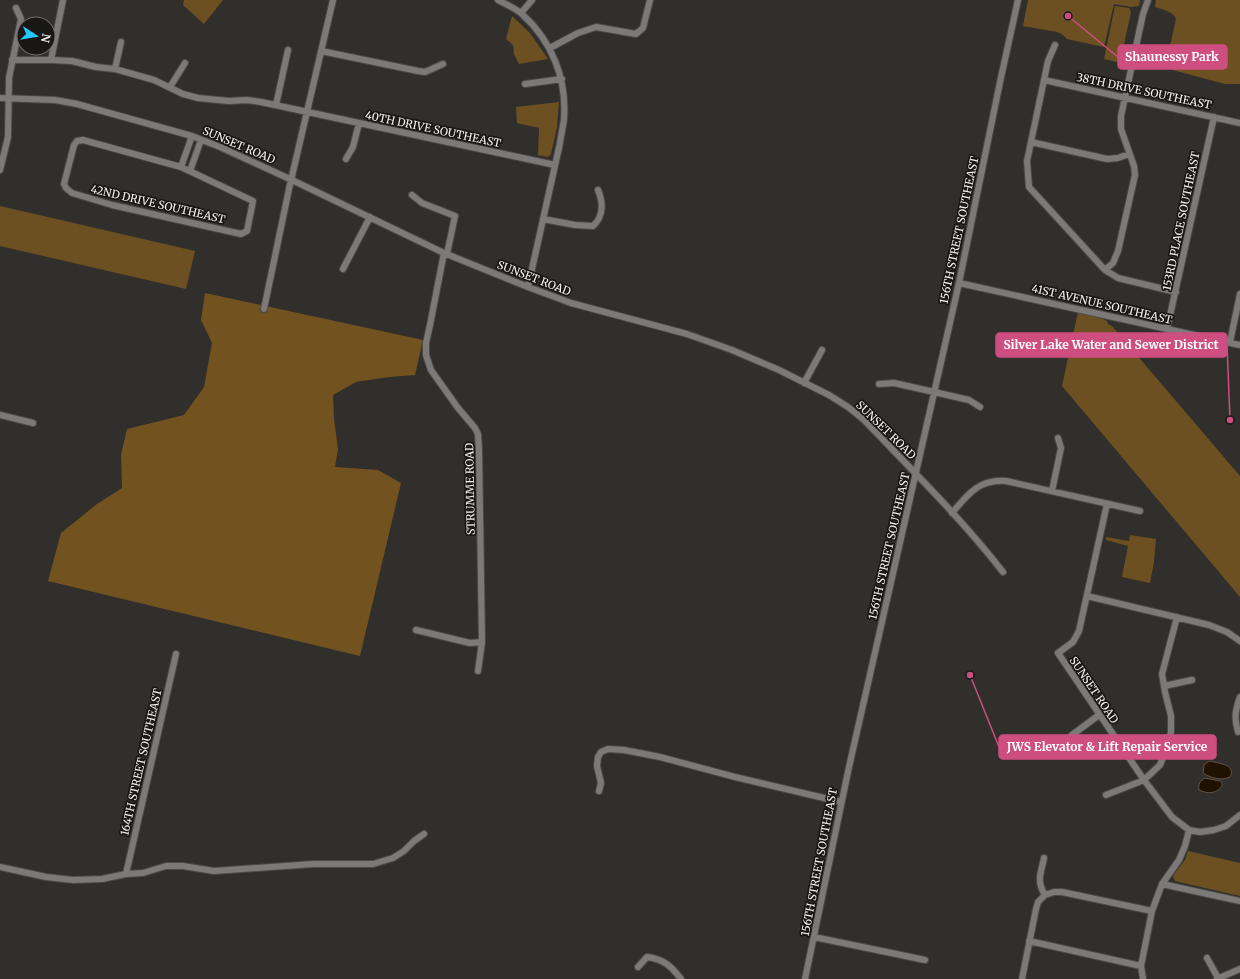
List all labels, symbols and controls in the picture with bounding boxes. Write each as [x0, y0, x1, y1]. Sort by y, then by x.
north arrow [16, 16, 56, 56]
text: N [38, 32, 54, 44]
callout: Shaunessy Park [1118, 45, 1227, 69]
text: Shaunessy Park [1125, 49, 1219, 64]
street label: 38TH DRIVE SOUTHEAST [1075, 70, 1213, 112]
street label: 40TH DRIVE SOUTHEAST [364, 108, 503, 150]
street label: SUNSET ROAD [200, 123, 278, 167]
street label: 153RD PLACE SOUTHEAST [1159, 150, 1203, 292]
street label: 156TH STREET SOUTHEAST [936, 155, 982, 305]
street label: 42ND DRIVE SOUTHEAST [89, 182, 227, 226]
street label: SUNSET ROAD [495, 258, 573, 298]
street label: 41ST AVENUE SOUTHEAST [1030, 281, 1174, 327]
callout: Silver Lake Water and Sewer District [996, 333, 1227, 357]
text: Silver Lake Water and Sewer District [1003, 337, 1219, 352]
street label: SUNSET ROAD [853, 398, 919, 462]
street label: STRUMME ROAD [462, 443, 478, 535]
street label: 156TH STREET SOUTHEAST [865, 471, 913, 621]
street label: SUNSET ROAD [1066, 654, 1122, 726]
street label: 164TH STREET SOUTHEAST [117, 687, 165, 837]
callout: JWS Elevator & Lift Repair Service [999, 735, 1216, 759]
text: JWS Elevator & Lift Repair Service [1006, 739, 1208, 754]
street label: 156TH STREET SOUTHEAST [798, 786, 840, 937]

